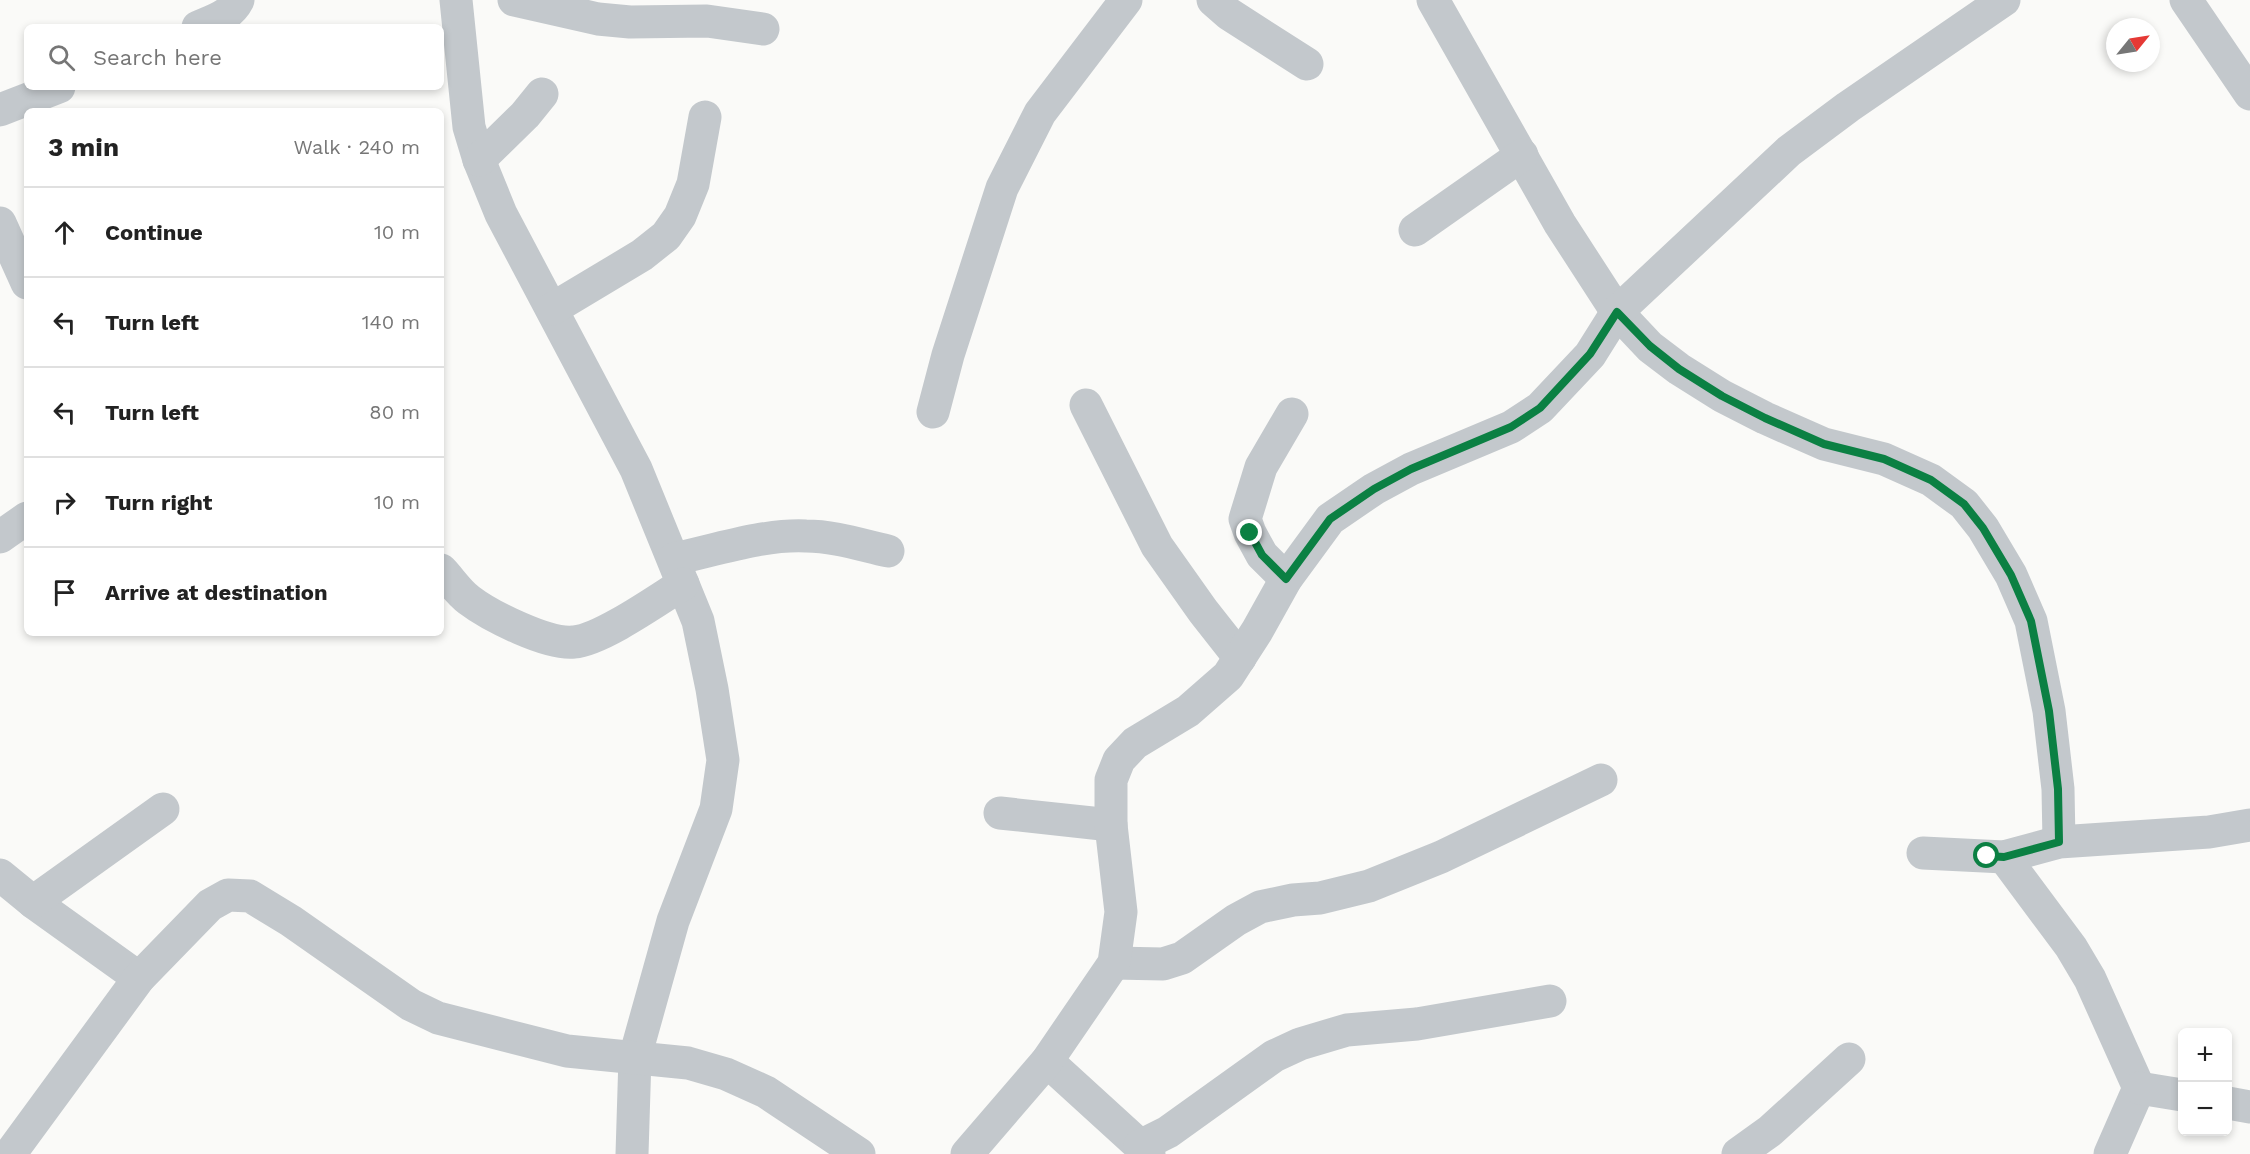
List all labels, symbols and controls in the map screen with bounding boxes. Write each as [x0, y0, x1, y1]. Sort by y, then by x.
north arrow [2106, 18, 2160, 72]
search box [24, 24, 444, 90]
icon: search [45, 41, 78, 74]
text: Search here [93, 45, 222, 70]
text: 3 min [48, 132, 119, 162]
text: Walk · 240 m [293, 135, 420, 159]
icon: ahead [48, 216, 81, 249]
text: Continue [105, 220, 203, 245]
text: 10 m [374, 220, 420, 244]
icon: left [48, 306, 81, 339]
text: Turn left [105, 310, 199, 335]
text: 140 m [362, 310, 420, 334]
icon: left [48, 396, 81, 429]
text: Turn left [105, 400, 199, 425]
text: 80 m [369, 400, 420, 424]
icon: right [48, 486, 81, 519]
text: Turn right [105, 490, 212, 515]
text: 10 m [374, 490, 420, 514]
route end [1236, 519, 1262, 545]
icon: arrive [48, 576, 81, 609]
text: Arrive at destination [105, 580, 328, 605]
route start [1973, 842, 1999, 868]
map controls [2178, 1028, 2232, 1136]
button: + [2178, 1028, 2232, 1082]
button: − [2178, 1082, 2232, 1136]

